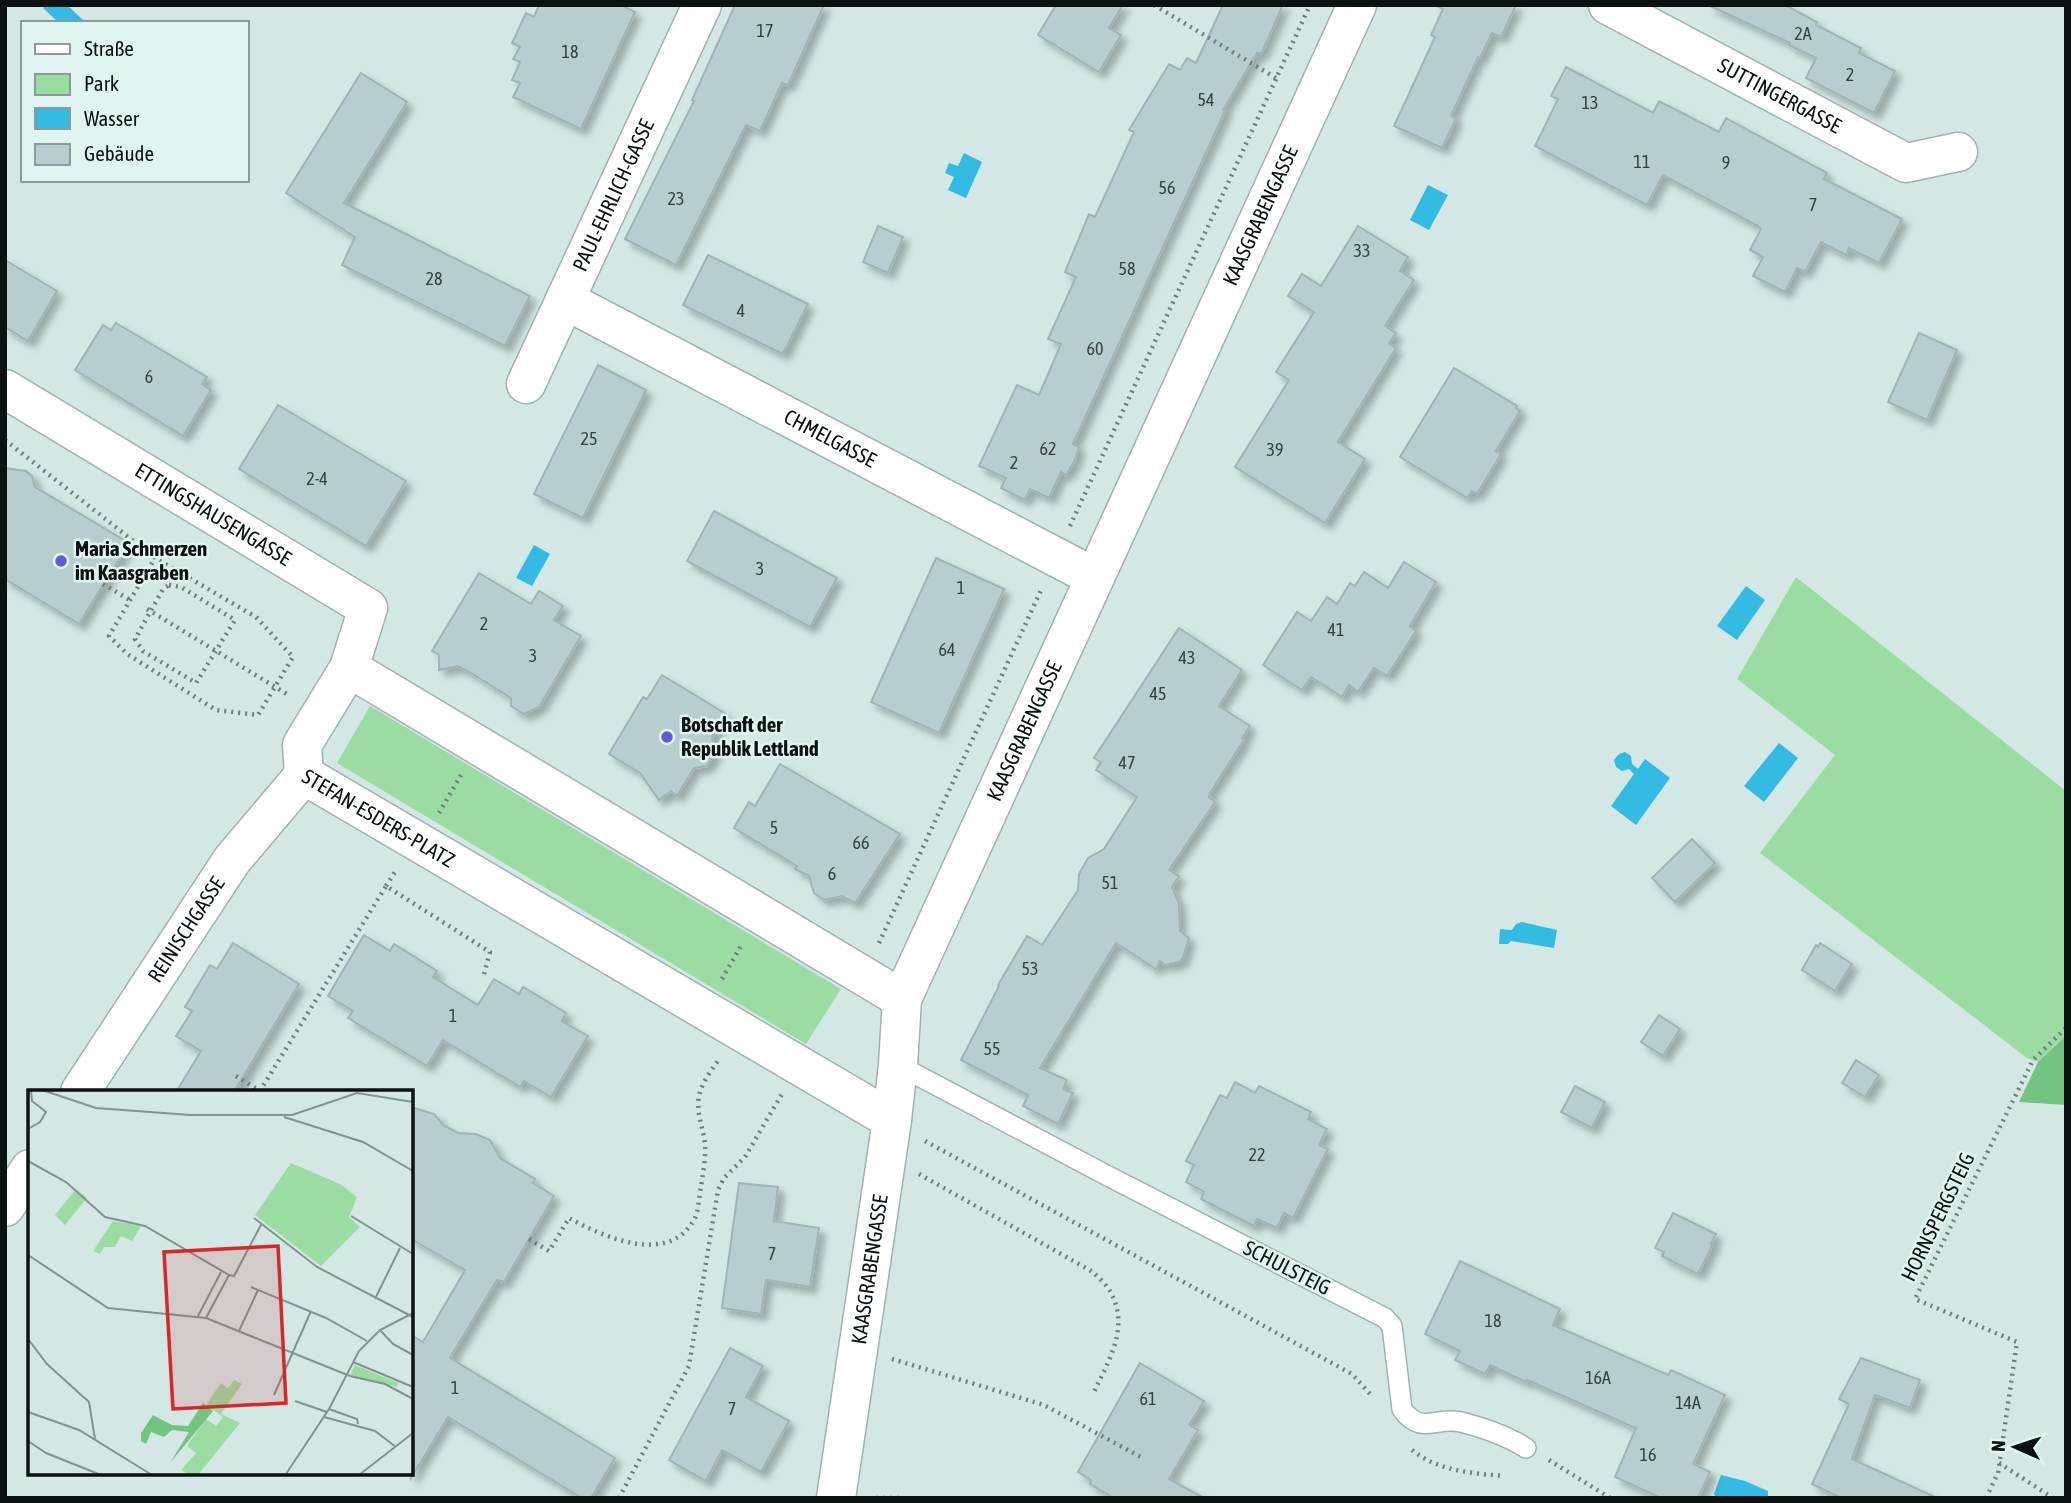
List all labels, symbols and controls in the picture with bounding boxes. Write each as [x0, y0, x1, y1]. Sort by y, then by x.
house number: 17 [757, 20, 773, 41]
legend [21, 21, 248, 182]
house number: 2A [1794, 23, 1812, 44]
text: Straße [84, 36, 134, 60]
house number: 18 [562, 41, 578, 62]
street label: SUTTINGERGASSE [1714, 53, 1846, 137]
house number: 2 [1846, 64, 1854, 85]
text: Park [84, 71, 119, 95]
house number: 54 [1198, 89, 1214, 110]
house number: 13 [1582, 92, 1598, 113]
text: Wasser [84, 106, 140, 130]
street label: PAUL-EHRLICH-GASSE [567, 115, 658, 275]
text: Gebäude [84, 141, 154, 165]
street label: KAASGRABENGASSE [1217, 142, 1302, 289]
house number: 11 [1634, 151, 1650, 172]
house number: 9 [1722, 152, 1730, 173]
house number: 56 [1159, 177, 1175, 198]
house number: 23 [668, 188, 684, 209]
house number: 7 [1809, 194, 1817, 215]
house number: 33 [1354, 240, 1370, 261]
house number: 58 [1119, 258, 1135, 279]
house number: 28 [426, 268, 442, 289]
house number: 4 [737, 300, 745, 321]
house number: 60 [1087, 338, 1103, 359]
house number: 6 [145, 366, 153, 387]
street label: CHMELGASSE [780, 404, 880, 472]
house number: 25 [581, 428, 597, 449]
house number: 62 [1040, 438, 1056, 459]
house number: 39 [1267, 439, 1283, 460]
house number: 2 [1010, 452, 1018, 473]
street label: ETTINGSHAUSENGASSE [131, 457, 296, 570]
house number: 2-4 [306, 468, 328, 489]
place label: Maria Schmerzen im Kaasgraben [75, 536, 207, 584]
marker: Maria Schmerzen im Kaasgraben [53, 553, 69, 569]
house number: 3 [756, 558, 764, 579]
house number: 1 [957, 577, 965, 598]
house number: 2 [480, 613, 488, 634]
house number: 41 [1328, 619, 1344, 640]
house number: 64 [939, 639, 955, 660]
house number: 3 [529, 645, 537, 666]
house number: 43 [1179, 647, 1195, 668]
street label: KAASGRABENGASSE [981, 657, 1066, 805]
house number: 45 [1150, 683, 1166, 704]
place label: Botschaft der Republik Lettland [681, 712, 819, 760]
marker: Botschaft der Republik Lettland [659, 729, 675, 745]
house number: 47 [1119, 752, 1135, 773]
street label: STEFAN-ESDERS-PLATZ [298, 764, 459, 872]
house number: 5 [770, 817, 778, 838]
house number: 66 [853, 832, 869, 853]
house number: 6 [828, 863, 836, 884]
street label: REINISCHGASSE [142, 872, 229, 986]
house number: 51 [1102, 872, 1118, 893]
house number: 53 [1022, 958, 1038, 979]
house number: 1 [449, 1005, 457, 1026]
house number: 55 [984, 1038, 1000, 1059]
inset map [28, 1090, 413, 1475]
house number: 22 [1249, 1144, 1265, 1165]
street label: HORNSPERGSTEIG [1896, 1148, 1979, 1285]
street label: KAASGRABENGASSE [846, 1193, 892, 1346]
street label: SCHULSTEIG [1240, 1235, 1335, 1299]
house number: 7 [768, 1243, 776, 1264]
house number: 18 [1485, 1310, 1501, 1331]
house number: 16A [1585, 1367, 1611, 1388]
house number: 1 [451, 1377, 459, 1398]
house number: 61 [1140, 1388, 1156, 1409]
house number: 14A [1675, 1392, 1701, 1413]
house number: 7 [728, 1398, 736, 1419]
north arrow [1980, 1412, 2050, 1482]
text: N [1987, 1440, 2009, 1452]
house number: 16 [1640, 1444, 1656, 1465]

